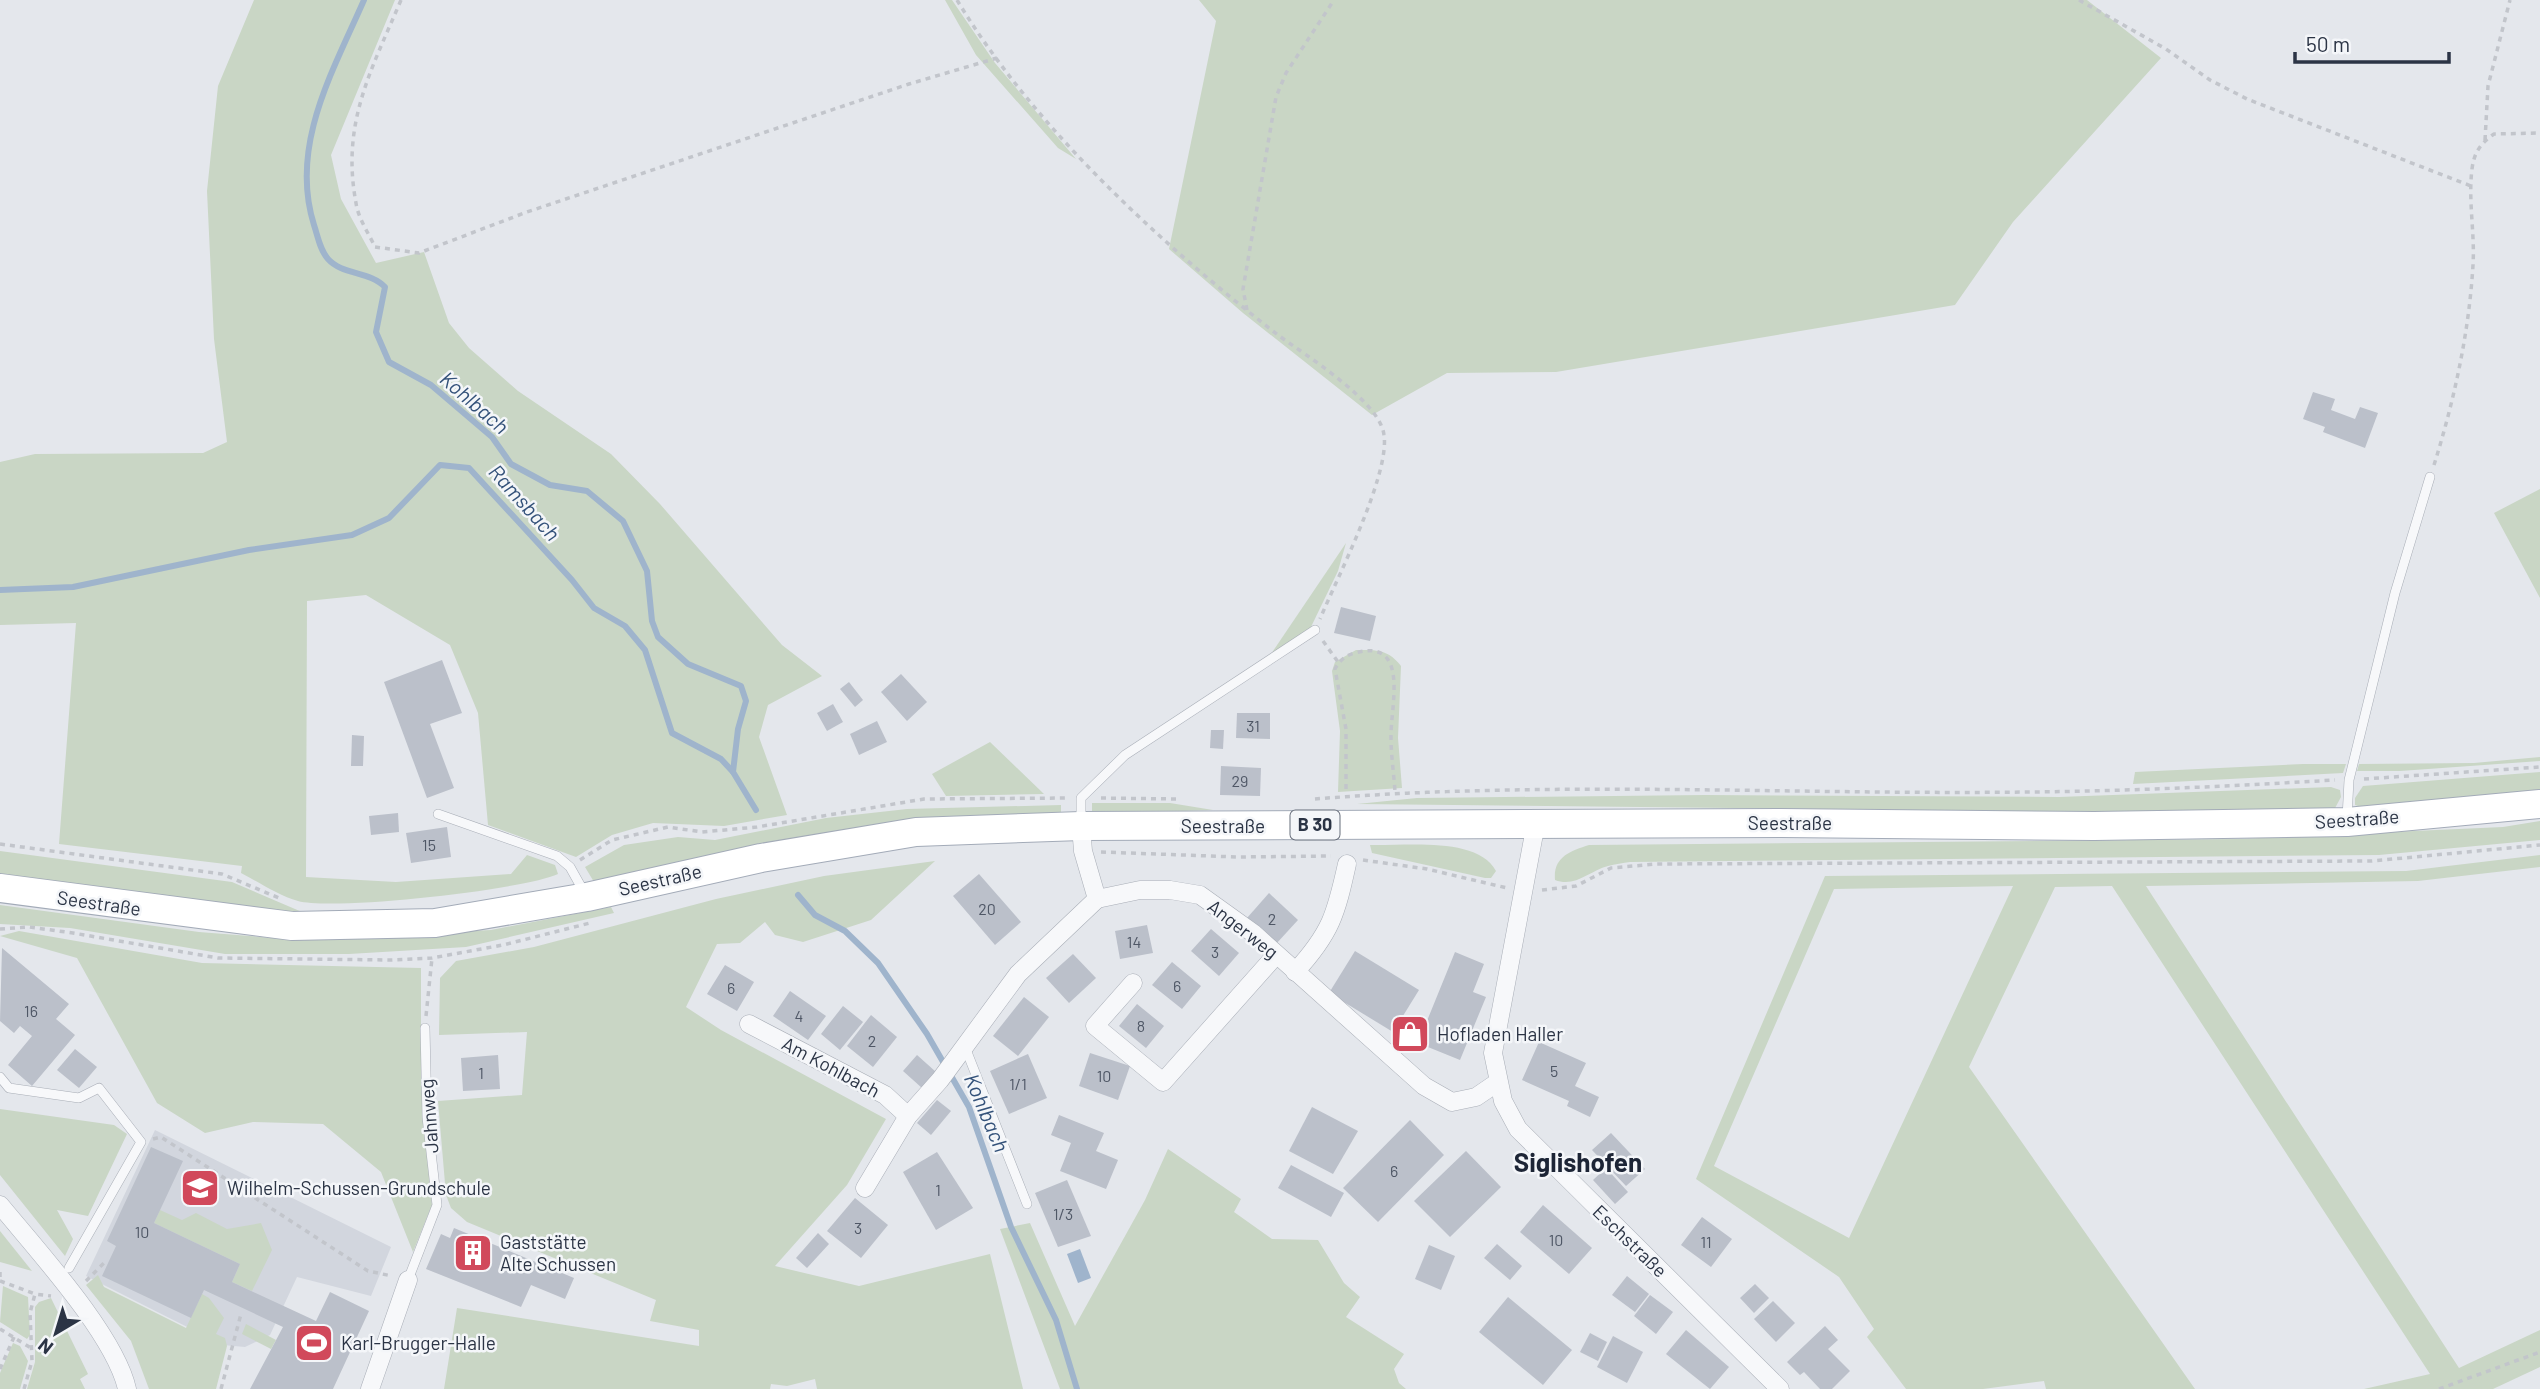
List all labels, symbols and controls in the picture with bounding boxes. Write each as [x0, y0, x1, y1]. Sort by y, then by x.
scale bar [2295, 21, 2449, 65]
text: 50 m [2306, 31, 2350, 56]
water label: Kohlbach [436, 365, 514, 438]
water label: Ramsbach [484, 459, 566, 545]
house number: 31 [1246, 716, 1260, 735]
house number: 29 [1232, 771, 1248, 790]
street label: Seestraße [2314, 804, 2400, 833]
road number: B 30 [1290, 810, 1340, 840]
street label: Seestraße [1748, 811, 1832, 834]
street label: Seestraße [1181, 814, 1265, 837]
house number: 15 [422, 835, 436, 854]
street label: Seestraße [616, 859, 704, 900]
street label: Seestraße [56, 885, 143, 920]
street label: Angerweg [1203, 894, 1283, 963]
house number: 20 [978, 899, 996, 918]
house number: 2 [1268, 909, 1276, 928]
house number: 14 [1127, 932, 1141, 951]
house number: 3 [1211, 942, 1219, 961]
house number: 6 [1173, 976, 1181, 995]
house number: 6 [727, 978, 735, 997]
house number: 16 [24, 1001, 38, 1020]
house number: 4 [795, 1006, 803, 1025]
shop icon: Hofladen Haller [1389, 1013, 1431, 1055]
house number: 8 [1137, 1016, 1145, 1035]
place label: Hofladen Haller [1437, 1022, 1563, 1045]
street label: Am Kohlbach [778, 1031, 884, 1102]
house number: 2 [868, 1031, 876, 1050]
house number: 5 [1550, 1061, 1558, 1080]
house number: 1 [478, 1063, 484, 1082]
house number: 10 [1097, 1066, 1111, 1085]
water label: Kohlbach [960, 1069, 1015, 1155]
house number: 1/1 [1009, 1074, 1027, 1093]
street label: Jahnweg [414, 1078, 443, 1154]
district label: Siglishofen [1514, 1146, 1642, 1177]
house number: 6 [1390, 1161, 1398, 1180]
school or university icon: Wilhelm-Schussen-Grundschule [179, 1167, 221, 1209]
place label: Wilhelm-Schussen-Grundschule [227, 1176, 491, 1199]
house number: 1 [935, 1180, 941, 1199]
street label: Eschstraße [1589, 1200, 1672, 1282]
house number: 1/3 [1053, 1204, 1073, 1223]
house number: 3 [854, 1218, 862, 1237]
house number: 10 [135, 1222, 149, 1241]
place label: Gaststätte Alte Schussen [500, 1230, 616, 1275]
house number: 10 [1549, 1230, 1563, 1249]
building icon: Gaststätte Alte Schussen [452, 1232, 494, 1274]
house number: 11 [1700, 1232, 1712, 1251]
north arrow [21, 1298, 91, 1368]
sports icon: Karl-Brugger-Halle [293, 1322, 335, 1364]
place label: Karl-Brugger-Halle [341, 1331, 496, 1354]
text: N [33, 1334, 57, 1360]

